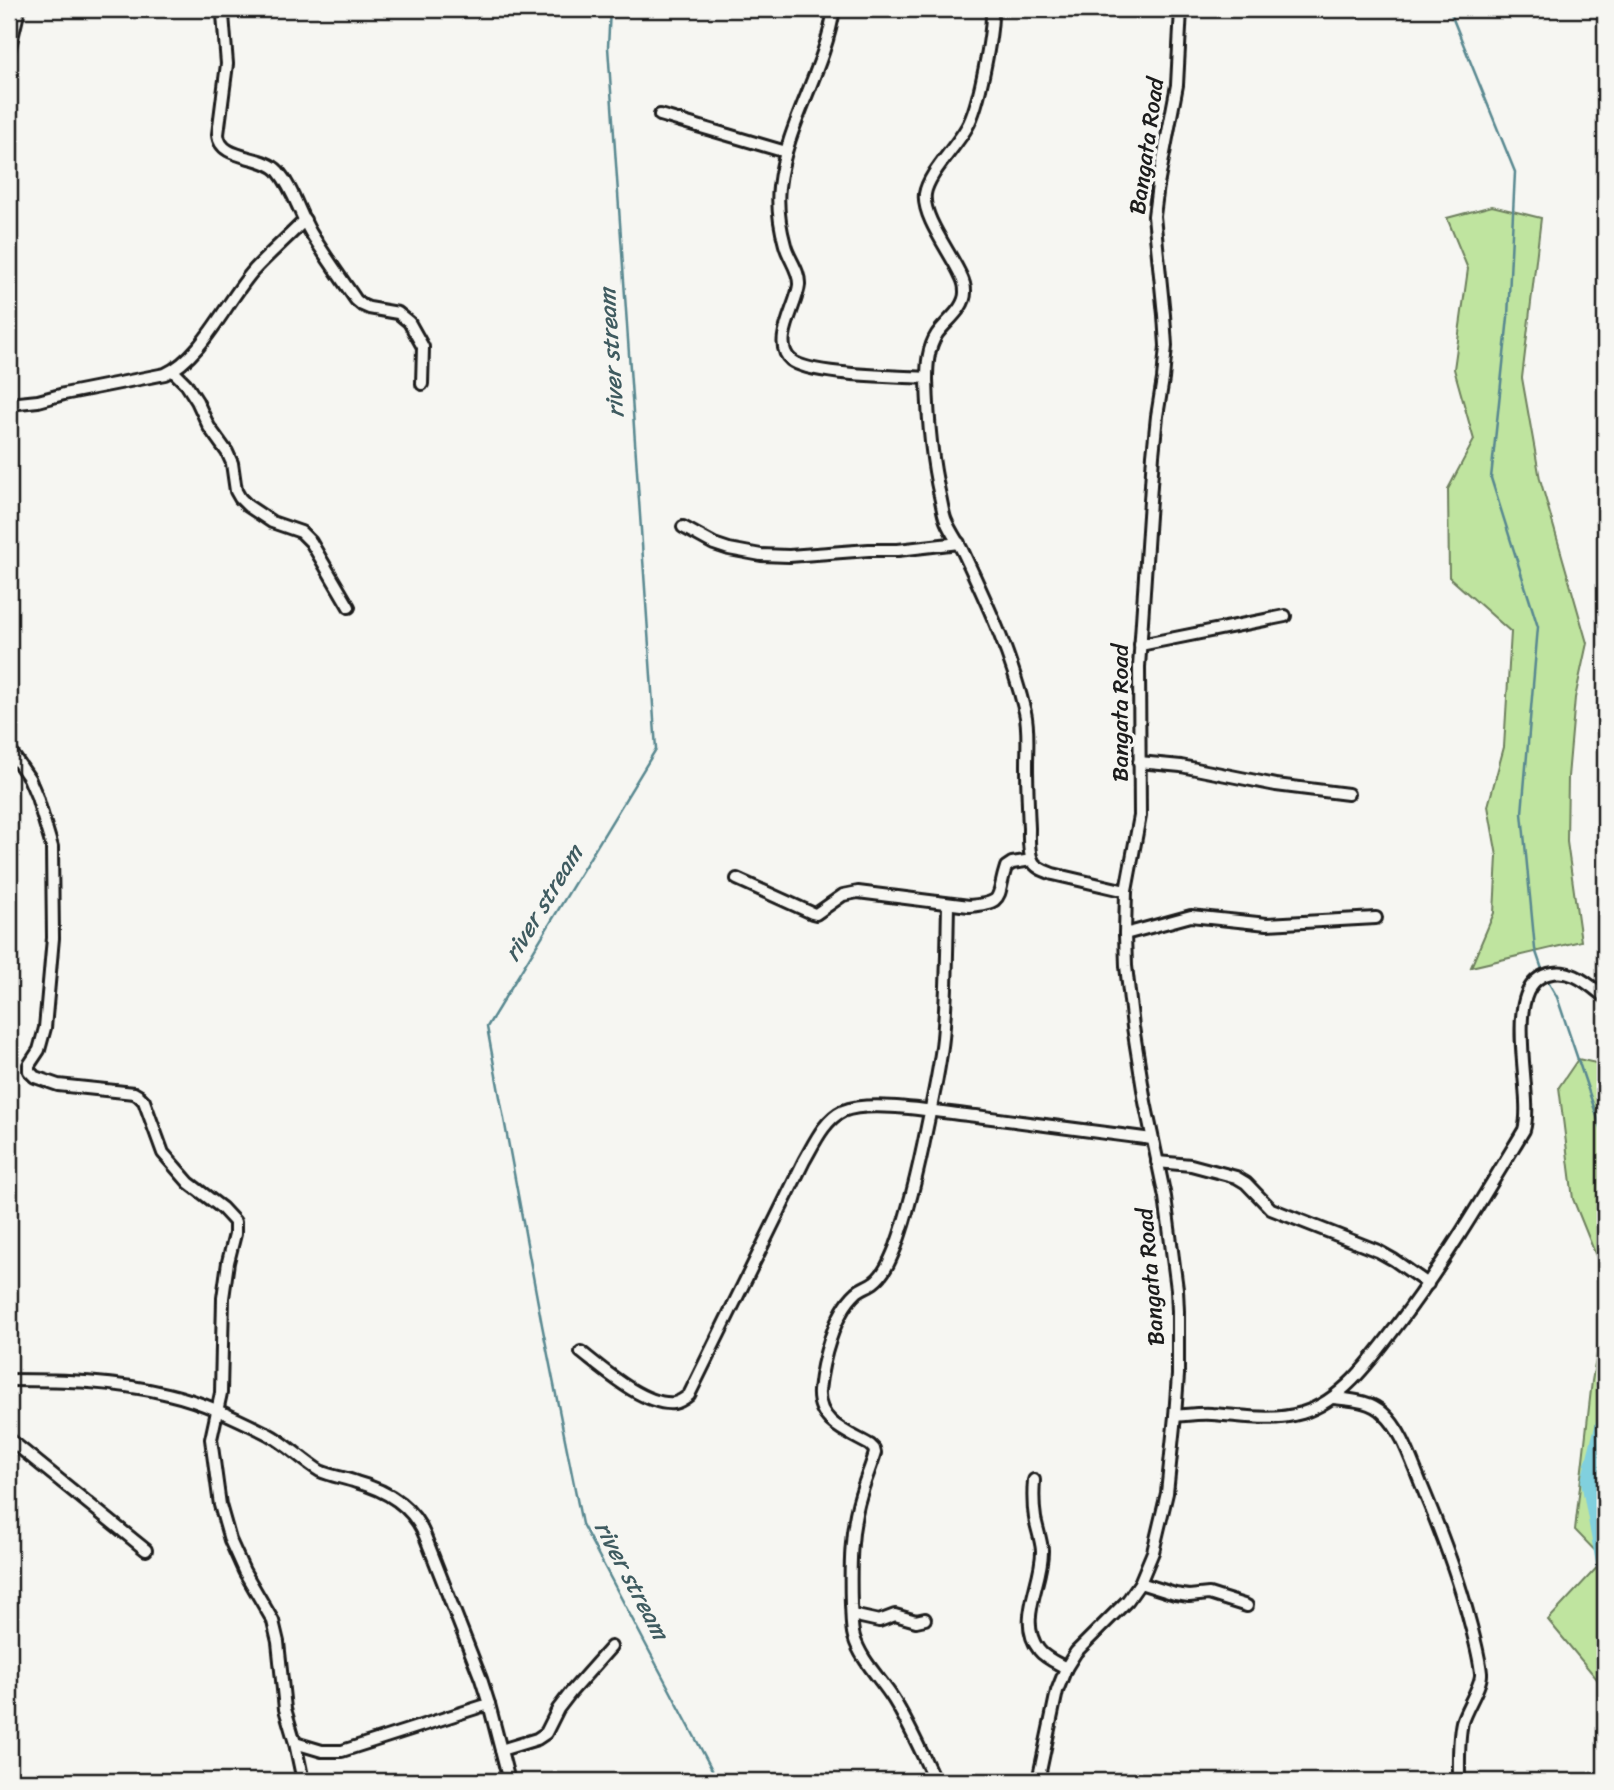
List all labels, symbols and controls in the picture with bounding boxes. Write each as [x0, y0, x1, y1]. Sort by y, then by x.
street label: Bangata Road [1117, 73, 1177, 217]
water label: river stream [585, 284, 636, 419]
street label: Bangata Road [1100, 642, 1141, 782]
water label: river stream [492, 835, 596, 969]
street label: Bangata Road [1124, 1205, 1177, 1347]
water label: river stream [583, 1513, 682, 1649]

